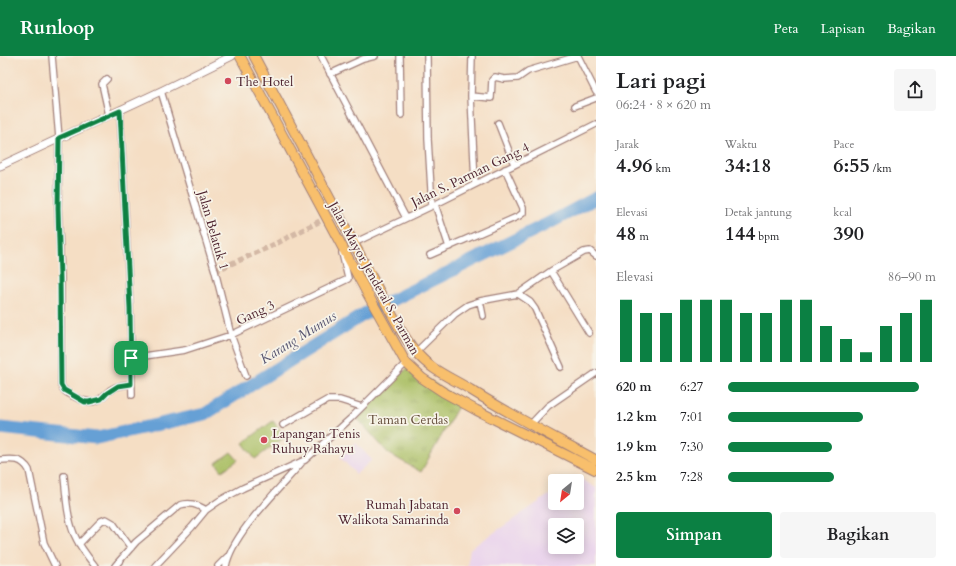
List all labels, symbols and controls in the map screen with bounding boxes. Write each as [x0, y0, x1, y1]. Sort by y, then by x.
text: Runloop [20, 15, 94, 41]
text: Peta [773, 19, 799, 38]
text: Lapisan [821, 19, 865, 38]
text: Bagikan [887, 19, 936, 38]
text: Lari pagi [616, 66, 706, 96]
button: share [894, 69, 936, 111]
place label: The Hotel [236, 73, 294, 91]
marker: The Hotel [223, 76, 233, 86]
text: 06:24 · 8 × 620 m [616, 96, 711, 114]
text: Jarak [616, 137, 639, 152]
text: Waktu [725, 137, 757, 152]
text: Pace [833, 137, 855, 152]
street label: Jalan S. Parman Gang 4 [407, 138, 533, 212]
text: 4.96 [616, 152, 653, 179]
text: 34:18 [725, 152, 771, 179]
text: 6:55 [833, 152, 870, 179]
text: km [653, 161, 671, 176]
text: /km [870, 161, 892, 176]
street label: Jalan Belatuk 1 [193, 187, 233, 272]
street label: Jalan Mayor Jenderal S. Parman [323, 197, 424, 359]
text: Elevasi [616, 205, 648, 220]
text: Detak jantung [725, 205, 792, 220]
text: kcal [833, 205, 852, 220]
text: 48 [616, 220, 637, 247]
text: 144 [725, 220, 755, 247]
text: 390 [833, 220, 864, 247]
text: m [637, 229, 649, 244]
text: bpm [755, 229, 779, 244]
text: Elevasi [616, 268, 653, 286]
text: 86–90 m [888, 268, 936, 286]
street label: Gang 3 [233, 296, 278, 330]
water label: Karang Mumus [256, 306, 340, 368]
pin [114, 341, 148, 375]
icon: arrive [120, 347, 142, 369]
text: 620 m [616, 378, 651, 396]
text: 6:27 [680, 378, 703, 396]
text: 1.2 km [616, 408, 657, 426]
text: 7:01 [680, 408, 703, 426]
park label: Taman Cerdas [368, 411, 448, 429]
place label: Lapangan Tenis Ruhuy Rahayu [272, 425, 360, 458]
marker: Lapangan Tenis Ruhuy Rahayu [259, 435, 269, 445]
text: 1.9 km [616, 438, 657, 456]
text: 7:30 [680, 438, 703, 456]
text: 2.5 km [616, 468, 657, 486]
text: 7:28 [680, 468, 703, 486]
north arrow [548, 474, 584, 510]
map controls [548, 474, 584, 554]
place label: Rumah Jabatan Walikota Samarinda [337, 496, 450, 529]
marker: Rumah Jabatan Walikota Samarinda [452, 506, 462, 516]
button: Simpan [616, 512, 772, 558]
button: Bagikan [780, 512, 936, 558]
button: layers [548, 518, 584, 554]

